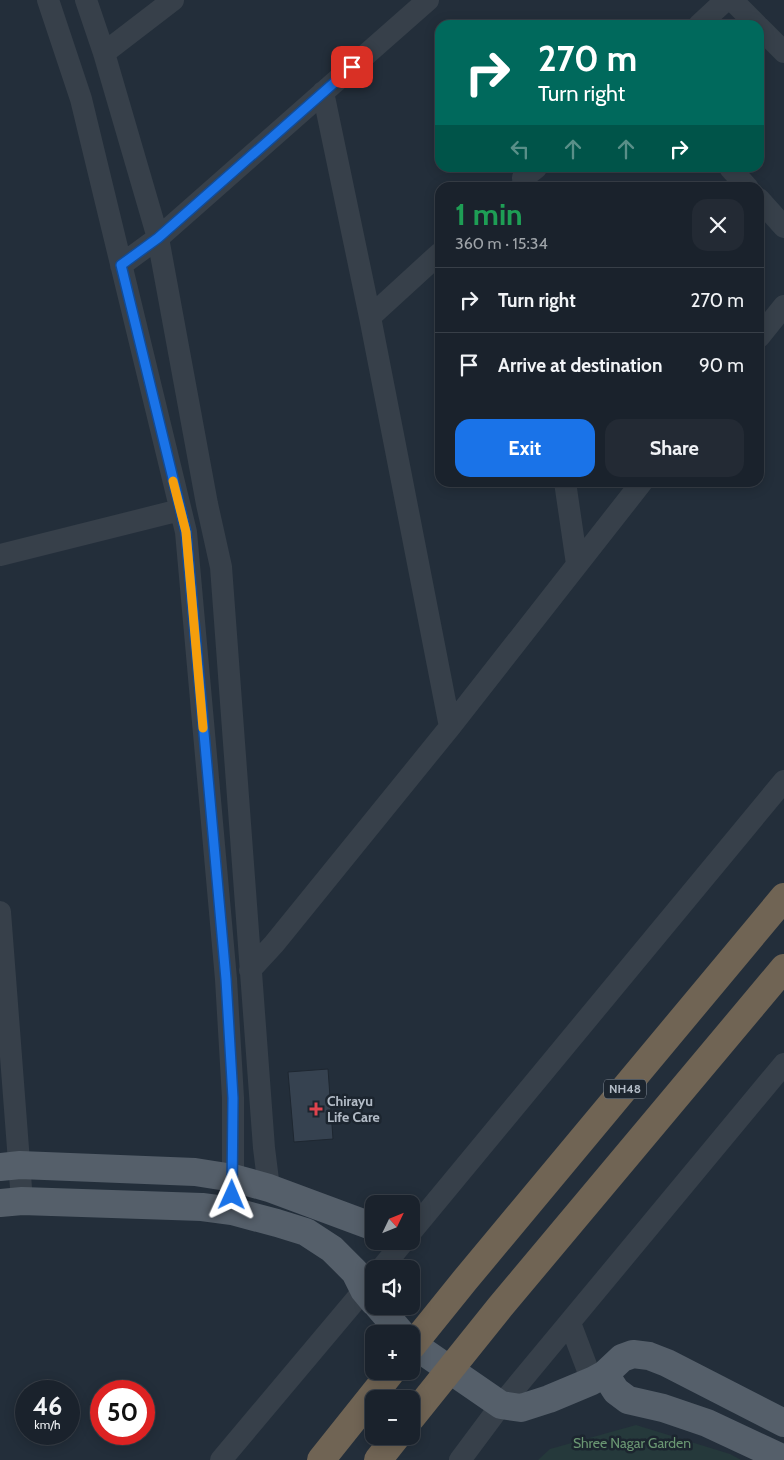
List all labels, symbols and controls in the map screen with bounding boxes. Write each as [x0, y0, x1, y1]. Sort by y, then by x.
text: 270 m [538, 37, 637, 80]
icon: right [455, 40, 520, 105]
pin [331, 46, 373, 88]
icon: arrive [338, 53, 366, 81]
text: Turn right [538, 80, 625, 107]
icon: left [506, 135, 534, 163]
icon: ahead [559, 135, 587, 163]
icon: ahead [612, 135, 640, 163]
icon: right [665, 135, 693, 163]
text: 1 min [455, 196, 523, 233]
button: close [692, 199, 744, 251]
text: 360 m · 15:34 [455, 234, 548, 253]
icon: right [455, 286, 483, 314]
text: Turn right [498, 289, 576, 312]
text: 270 m [690, 289, 744, 312]
icon: arrive [455, 351, 483, 379]
text: Arrive at destination [498, 354, 662, 377]
text: 90 m [699, 354, 744, 377]
button: Exit [455, 419, 595, 477]
button: Share [605, 419, 744, 477]
road number: NH48 [604, 1080, 646, 1098]
place label: Chirayu Life Care [327, 1092, 380, 1126]
marker: Chirayu Life Care [309, 1102, 323, 1116]
position arrow [205, 1168, 257, 1220]
north arrow [365, 1195, 420, 1250]
map controls [365, 1195, 420, 1445]
button: sound [365, 1260, 420, 1315]
button: + [365, 1325, 420, 1380]
speed limit sign: 50 [90, 1380, 155, 1445]
button: − [365, 1390, 420, 1445]
text: 46 [33, 1391, 62, 1421]
text: km/h [34, 1417, 61, 1432]
park label: Shree Nagar Garden [573, 1434, 691, 1452]

